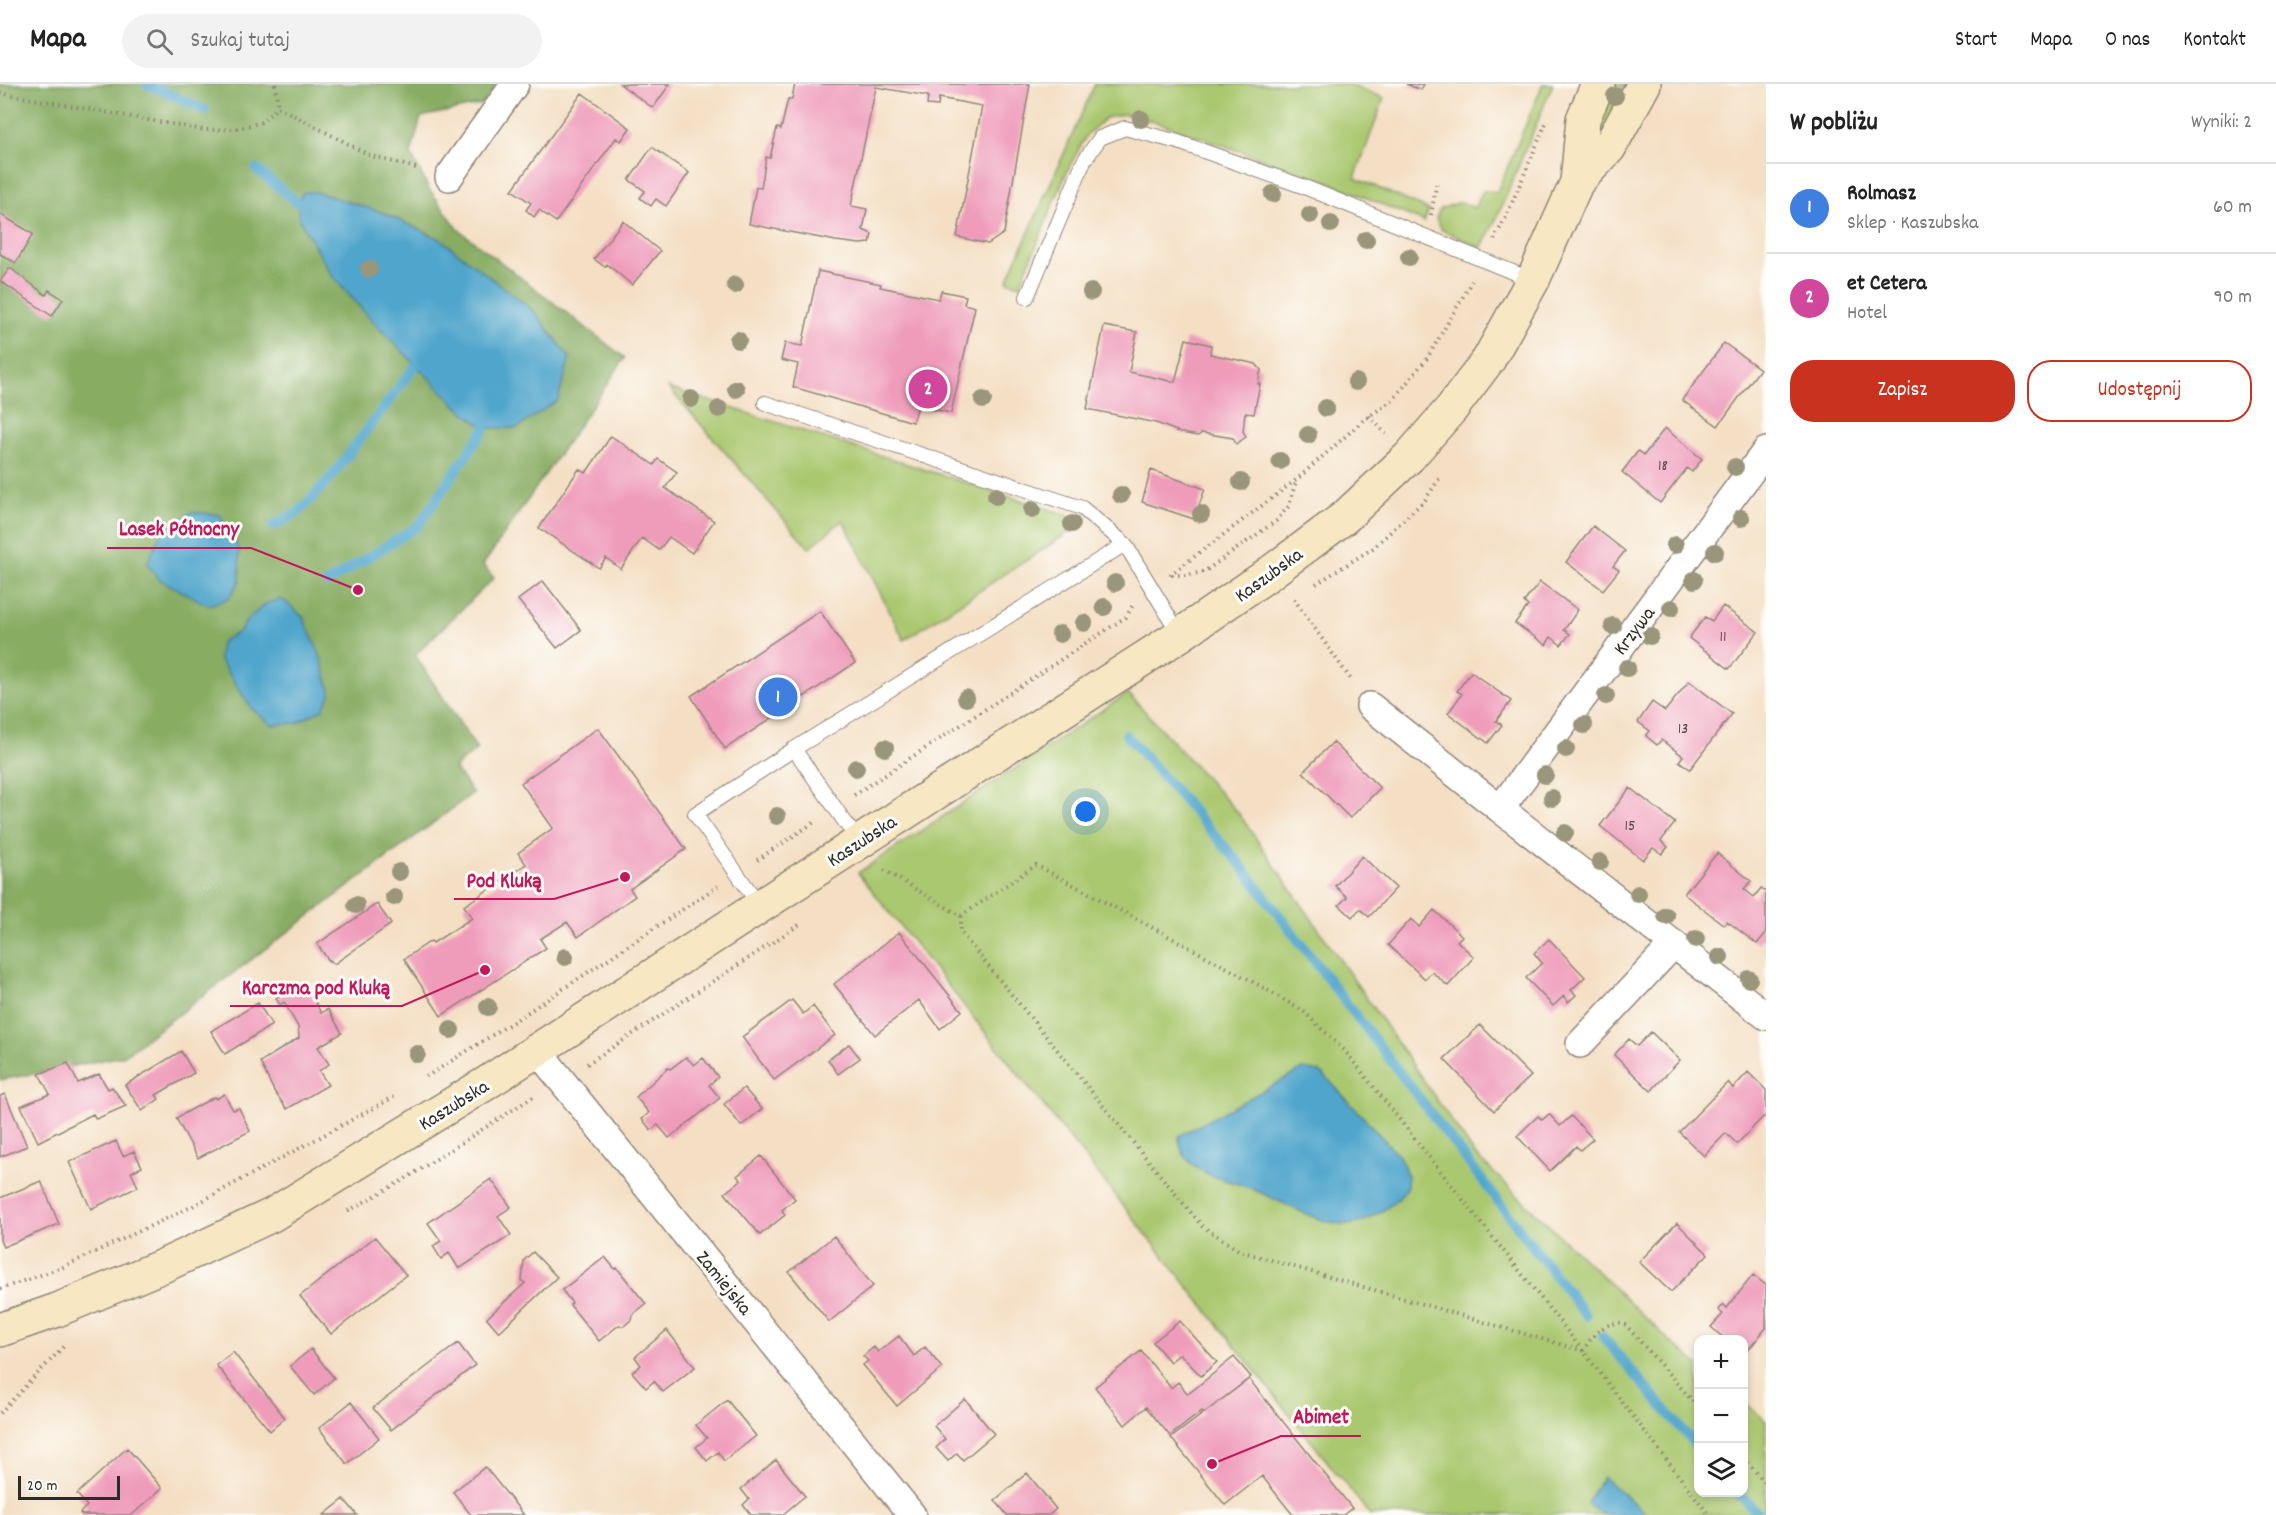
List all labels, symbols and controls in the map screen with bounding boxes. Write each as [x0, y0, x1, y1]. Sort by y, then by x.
search box [122, 14, 542, 68]
text: Mapa [30, 21, 86, 61]
icon: search [143, 25, 176, 58]
text: Szukaj tutaj [191, 26, 290, 57]
text: Start [1955, 26, 1997, 56]
text: Mapa [2030, 26, 2072, 56]
text: O nas [2105, 26, 2150, 56]
text: Kontakt [2183, 26, 2246, 56]
text: W pobliżu [1790, 105, 1878, 142]
text: Wyniki: 2 [2191, 109, 2252, 137]
text: Rolmasz [1847, 179, 1916, 210]
text: 1 [1807, 194, 1812, 222]
text: 60 m [2213, 194, 2252, 222]
text: Sklep · Kaszubska [1847, 210, 1978, 238]
text: et Cetera [1847, 269, 1927, 300]
text: 2 [1805, 284, 1814, 312]
text: 90 m [2214, 284, 2252, 312]
text: Hotel [1847, 300, 1887, 328]
button: Zapisz [1790, 360, 2015, 422]
button: Udostępnij [2027, 360, 2252, 422]
pin: 2 [908, 366, 948, 412]
house number: 18 [1658, 455, 1668, 478]
callout: Lasek Północny [107, 509, 251, 548]
text: Lasek Północny [119, 516, 240, 546]
street label: Kaszubska [1230, 542, 1310, 611]
street label: Krzywa [1608, 601, 1663, 662]
house number: 11 [1719, 626, 1727, 649]
pin: 1 [758, 674, 798, 720]
house number: 13 [1678, 718, 1688, 741]
your location [1071, 797, 1100, 826]
street label: Kaszubska [822, 809, 903, 875]
house number: 15 [1625, 815, 1635, 838]
callout: Pod Kluką [454, 860, 554, 899]
text: Pod Kluką [466, 868, 542, 898]
callout: Karczma pod Kluką [230, 967, 402, 1006]
text: Karczma pod Kluką [242, 975, 390, 1005]
street label: Kaszubska [414, 1074, 496, 1139]
street label: Zamiejska [688, 1246, 758, 1323]
map controls [1694, 1335, 1748, 1497]
button: + [1694, 1335, 1748, 1389]
button: − [1694, 1389, 1748, 1443]
callout: Abimet [1281, 1397, 1361, 1436]
text: Abimet [1293, 1404, 1349, 1434]
button: layers [1694, 1443, 1748, 1497]
scale bar [18, 1473, 120, 1500]
text: 20 m [27, 1475, 57, 1498]

